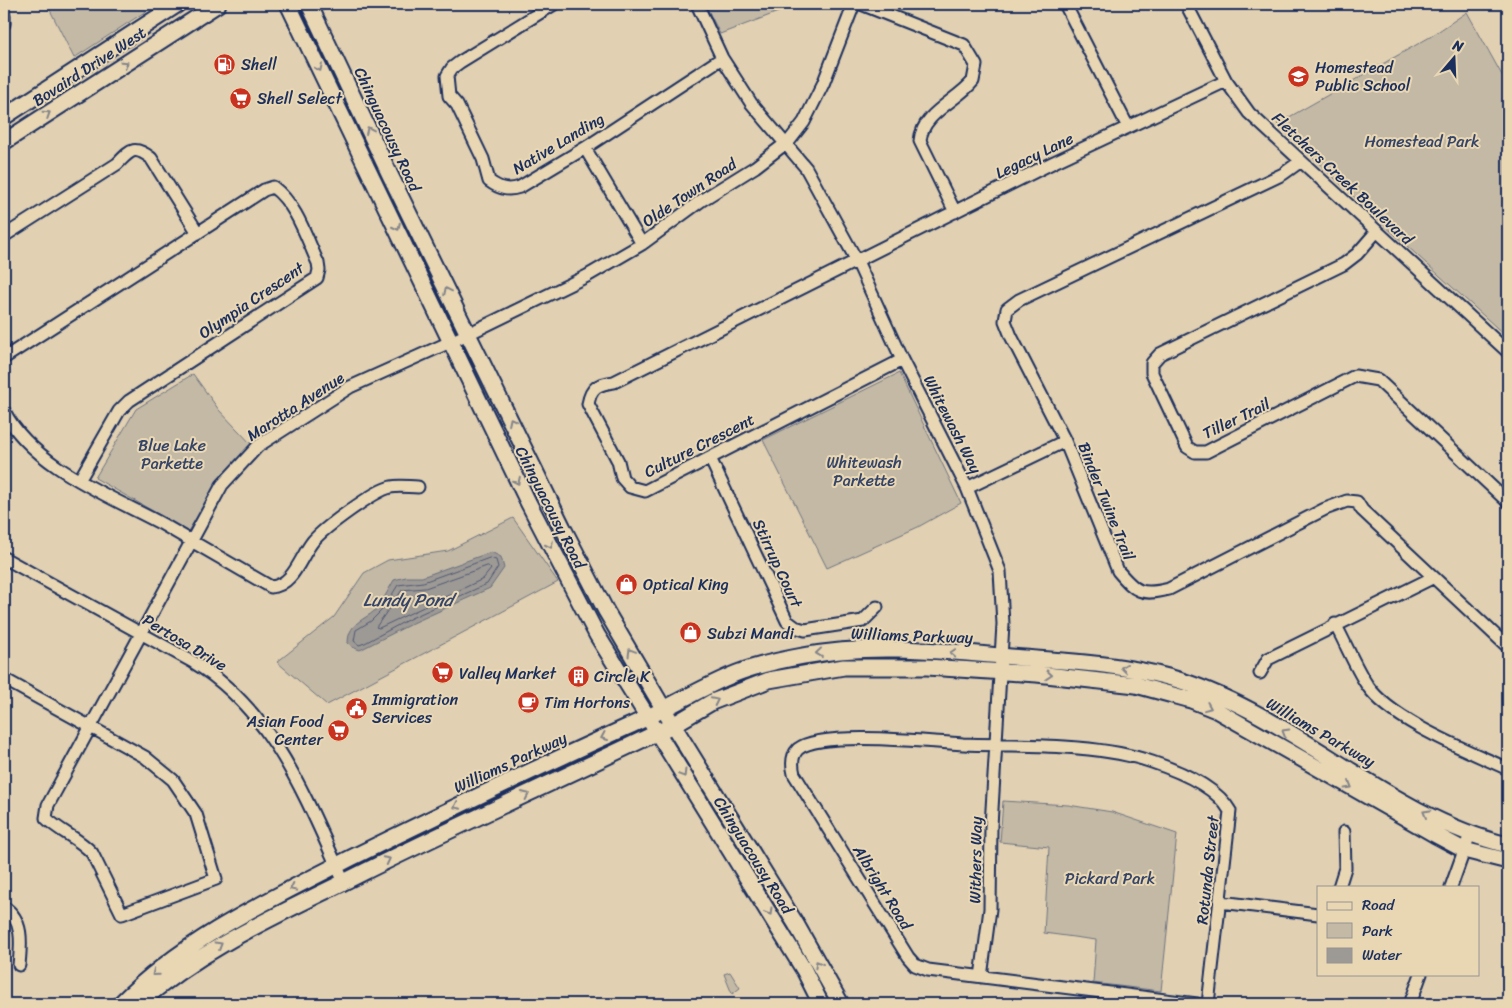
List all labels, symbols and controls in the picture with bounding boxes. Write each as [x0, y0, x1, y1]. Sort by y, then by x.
street label: Bovaird Drive West [26, 18, 152, 114]
north arrow [1430, 32, 1480, 82]
text: N [1448, 32, 1467, 60]
place label: Shell [241, 50, 277, 79]
fuel station icon: Shell [213, 52, 237, 76]
place label: Homestead Public School [1315, 53, 1411, 100]
one-way arrow [119, 61, 129, 70]
one-way arrow [313, 62, 323, 71]
street label: Chinguacousy Road [346, 62, 430, 198]
school or university icon: Homestead Public School [1287, 64, 1311, 88]
place label: Shell Select [257, 84, 342, 113]
supermarket icon: Shell Select [229, 86, 253, 110]
street label: Native Landing [506, 104, 610, 183]
street label: Fletchers Creek Boulevard [1265, 104, 1422, 253]
one-way arrow [41, 111, 50, 121]
street label: Legacy Lane [990, 124, 1078, 187]
one-way arrow [365, 126, 376, 135]
park label: Homestead Park [1365, 127, 1479, 156]
street label: Olde Town Road [636, 149, 744, 235]
one-way arrow [391, 222, 401, 231]
street label: Olympia Crescent [192, 254, 311, 347]
one-way arrow [443, 287, 453, 296]
street label: Marotta Avenue [240, 364, 351, 449]
street label: Whitewash Way [915, 370, 990, 480]
street label: Tiller Trail [1197, 389, 1276, 447]
street label: Culture Crescent [639, 405, 760, 486]
one-way arrow [508, 417, 518, 426]
park label: Blue Lake Parkette [138, 431, 206, 478]
street label: Binder Twine Trail [1070, 438, 1144, 565]
street label: Chinguacousy Road [507, 441, 595, 575]
park label: Whitewash Parkette [826, 448, 902, 495]
one-way arrow [511, 476, 521, 485]
street label: Stirrup Court [744, 514, 811, 613]
one-way arrow [544, 540, 554, 549]
place label: Optical King [643, 570, 729, 599]
shop icon: Optical King [615, 572, 639, 596]
water label: Lundy Pond [363, 584, 457, 616]
street label: Pertosa Drive [137, 606, 233, 679]
place label: Subzi Mandi [707, 619, 794, 648]
street label: Williams Parkway [850, 619, 974, 652]
shop icon: Subzi Mandi [679, 621, 703, 645]
one-way arrow [815, 647, 823, 658]
one-way arrow [949, 647, 957, 658]
one-way arrow [627, 649, 637, 658]
place label: Valley Market [459, 659, 556, 688]
supermarket icon: Valley Market [431, 661, 455, 685]
place label: Circle K [594, 662, 651, 691]
one-way arrow [1120, 663, 1128, 674]
building icon: Circle K [566, 664, 590, 688]
one-way arrow [1046, 669, 1054, 680]
place label: Immigration Services [371, 685, 459, 732]
place label: Tim Hortons [544, 688, 631, 717]
street label: Williams Parkway [1261, 689, 1382, 776]
cafe icon: Tim Hortons [516, 690, 540, 714]
public building icon: Immigration Services [344, 696, 368, 720]
one-way arrow [710, 697, 719, 707]
one-way arrow [1203, 700, 1212, 711]
place label: Asian Food Center [246, 707, 325, 754]
supermarket icon: Asian Food Center [327, 718, 351, 742]
street label: Williams Parkway [449, 723, 572, 801]
one-way arrow [1282, 728, 1291, 738]
one-way arrow [600, 731, 609, 742]
one-way arrow [676, 769, 686, 778]
one-way arrow [1344, 780, 1353, 790]
one-way arrow [521, 791, 530, 801]
street label: Chinguacousy Road [706, 791, 802, 921]
one-way arrow [453, 800, 462, 811]
one-way arrow [1422, 809, 1431, 819]
street label: Rotunda Street [1187, 814, 1228, 926]
street label: Withers Way [960, 816, 991, 904]
street label: Albright Road [844, 838, 921, 937]
one-way arrow [382, 856, 391, 866]
park label: Pickard Park [1065, 864, 1155, 893]
one-way arrow [289, 882, 298, 892]
legend [1317, 886, 1480, 976]
text: Road [1362, 892, 1395, 918]
one-way arrow [762, 907, 772, 916]
text: Park [1362, 918, 1393, 944]
one-way arrow [213, 941, 222, 951]
text: Water [1362, 942, 1402, 968]
one-way arrow [815, 960, 825, 969]
one-way arrow [152, 967, 161, 975]

